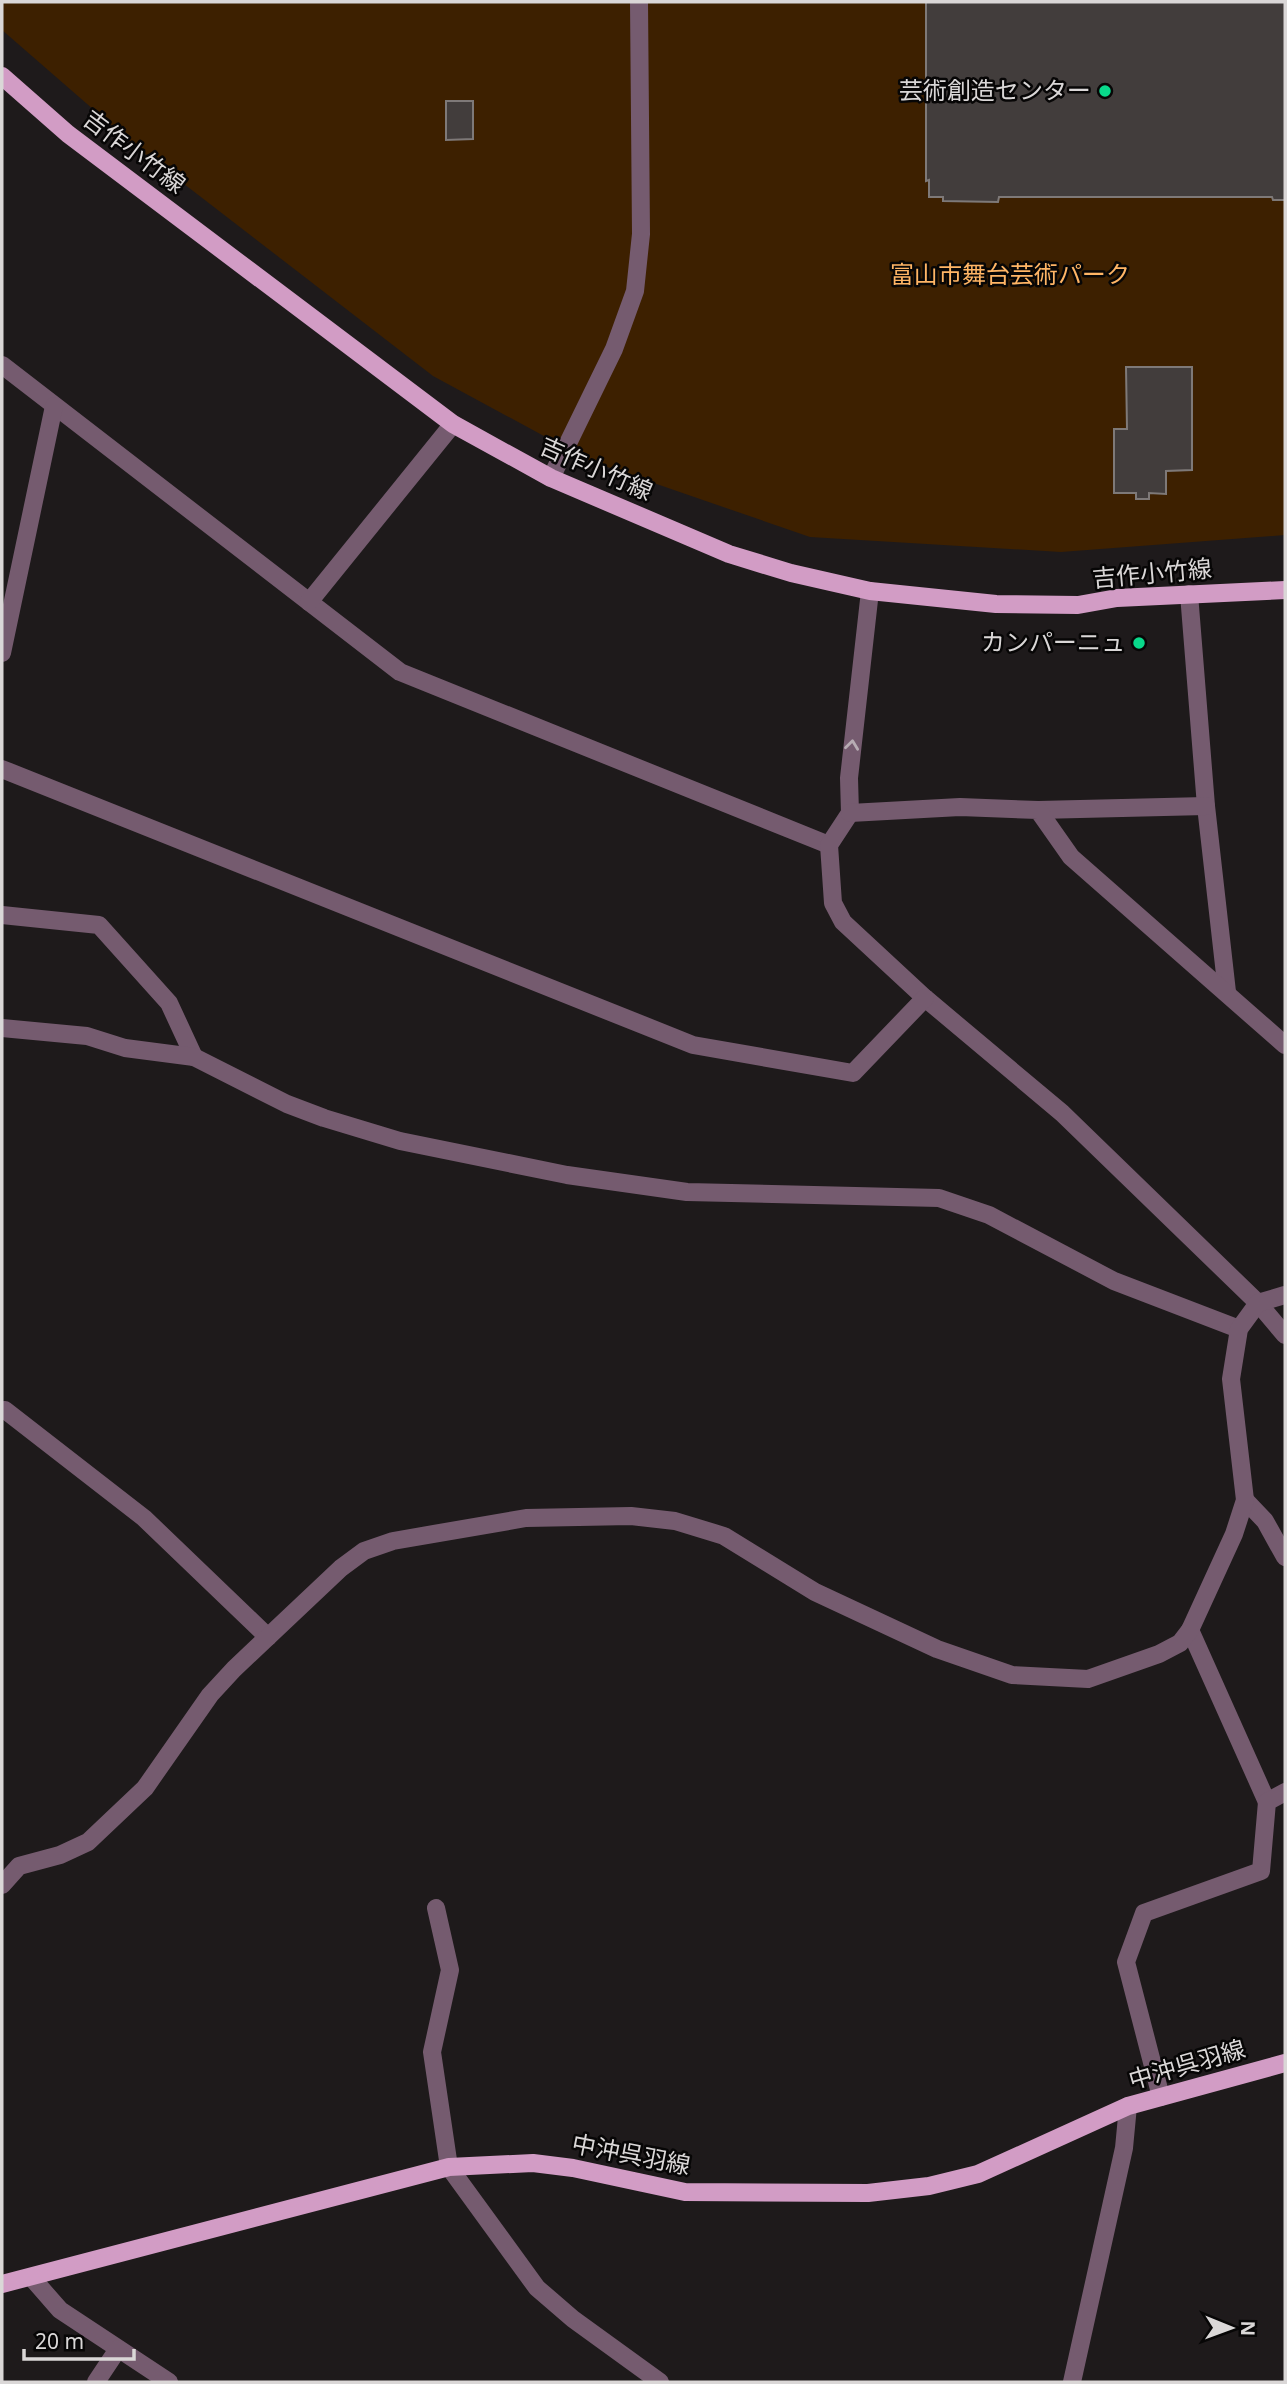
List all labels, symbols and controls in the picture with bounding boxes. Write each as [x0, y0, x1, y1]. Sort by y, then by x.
place label: 芸術創造センター [899, 73, 1091, 106]
marker: 芸術創造センター [1097, 83, 1113, 99]
street label: 吉作小竹線 [77, 102, 193, 200]
park label: 富山市舞台芸術パーク [890, 257, 1130, 290]
street label: 吉作小竹線 [535, 428, 658, 507]
street label: 吉作小竹線 [1091, 551, 1213, 594]
place label: カンパーニュ [981, 625, 1125, 658]
marker: カンパーニュ [1131, 635, 1147, 651]
one-way arrow [845, 740, 860, 751]
street label: 中沖呉羽線 [1124, 2031, 1249, 2096]
street label: 中沖呉羽線 [569, 2126, 693, 2181]
north arrow [1196, 2293, 1266, 2363]
scale bar [24, 2318, 135, 2362]
text: N [1235, 2320, 1261, 2336]
text: 20 m [35, 2327, 84, 2355]

